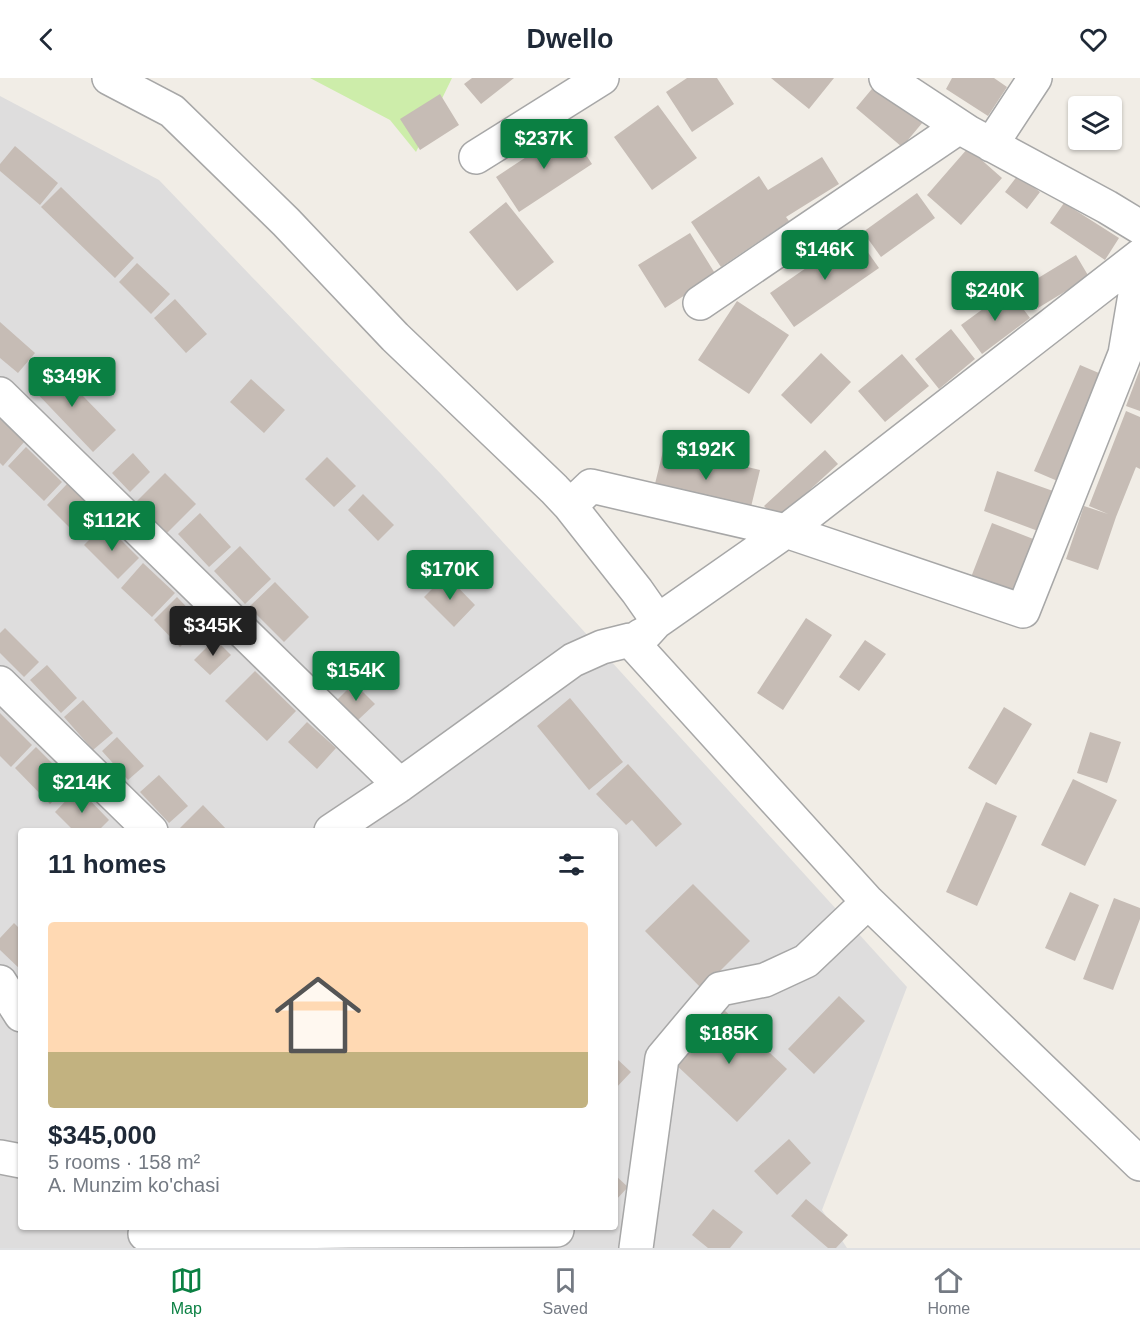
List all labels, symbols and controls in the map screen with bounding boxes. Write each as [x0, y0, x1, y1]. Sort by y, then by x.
icon: back [30, 23, 63, 56]
icon: heart [1077, 23, 1110, 56]
text: Dwello [526, 24, 614, 54]
map controls [1068, 96, 1122, 150]
button: layers [1068, 96, 1122, 150]
pin: $237K [502, 119, 586, 170]
text: $237K [515, 127, 573, 149]
pin: $146K [783, 230, 867, 281]
text: $146K [796, 238, 854, 260]
pin: $240K [953, 271, 1037, 322]
text: $240K [966, 279, 1024, 301]
pin: $349K [30, 357, 114, 408]
text: $349K [43, 365, 101, 387]
pin: $192K [664, 430, 748, 481]
text: $192K [677, 438, 735, 460]
pin: $112K [70, 501, 154, 552]
text: $112K [83, 509, 141, 531]
pin: $170K [408, 550, 492, 601]
text: $170K [421, 558, 479, 580]
pin: $345K [171, 606, 255, 657]
text: $345K [184, 614, 242, 636]
pin: $154K [314, 651, 398, 702]
text: $154K [327, 659, 385, 681]
pin: $214K [40, 763, 124, 814]
text: $214K [53, 771, 111, 793]
icon: filters [555, 848, 588, 881]
text: 11 homes [48, 849, 167, 879]
icon: home [264, 961, 372, 1069]
pin: $185K [687, 1014, 771, 1065]
text: $185K [700, 1022, 758, 1044]
text: $345,000 [48, 1120, 156, 1150]
text: 5 rooms · 158 m² [48, 1151, 200, 1173]
text: A. Munzim ko'chasi [48, 1174, 220, 1196]
tab: Map [170, 1264, 203, 1318]
tab: Saved [542, 1264, 588, 1318]
tab: Home [927, 1264, 970, 1318]

